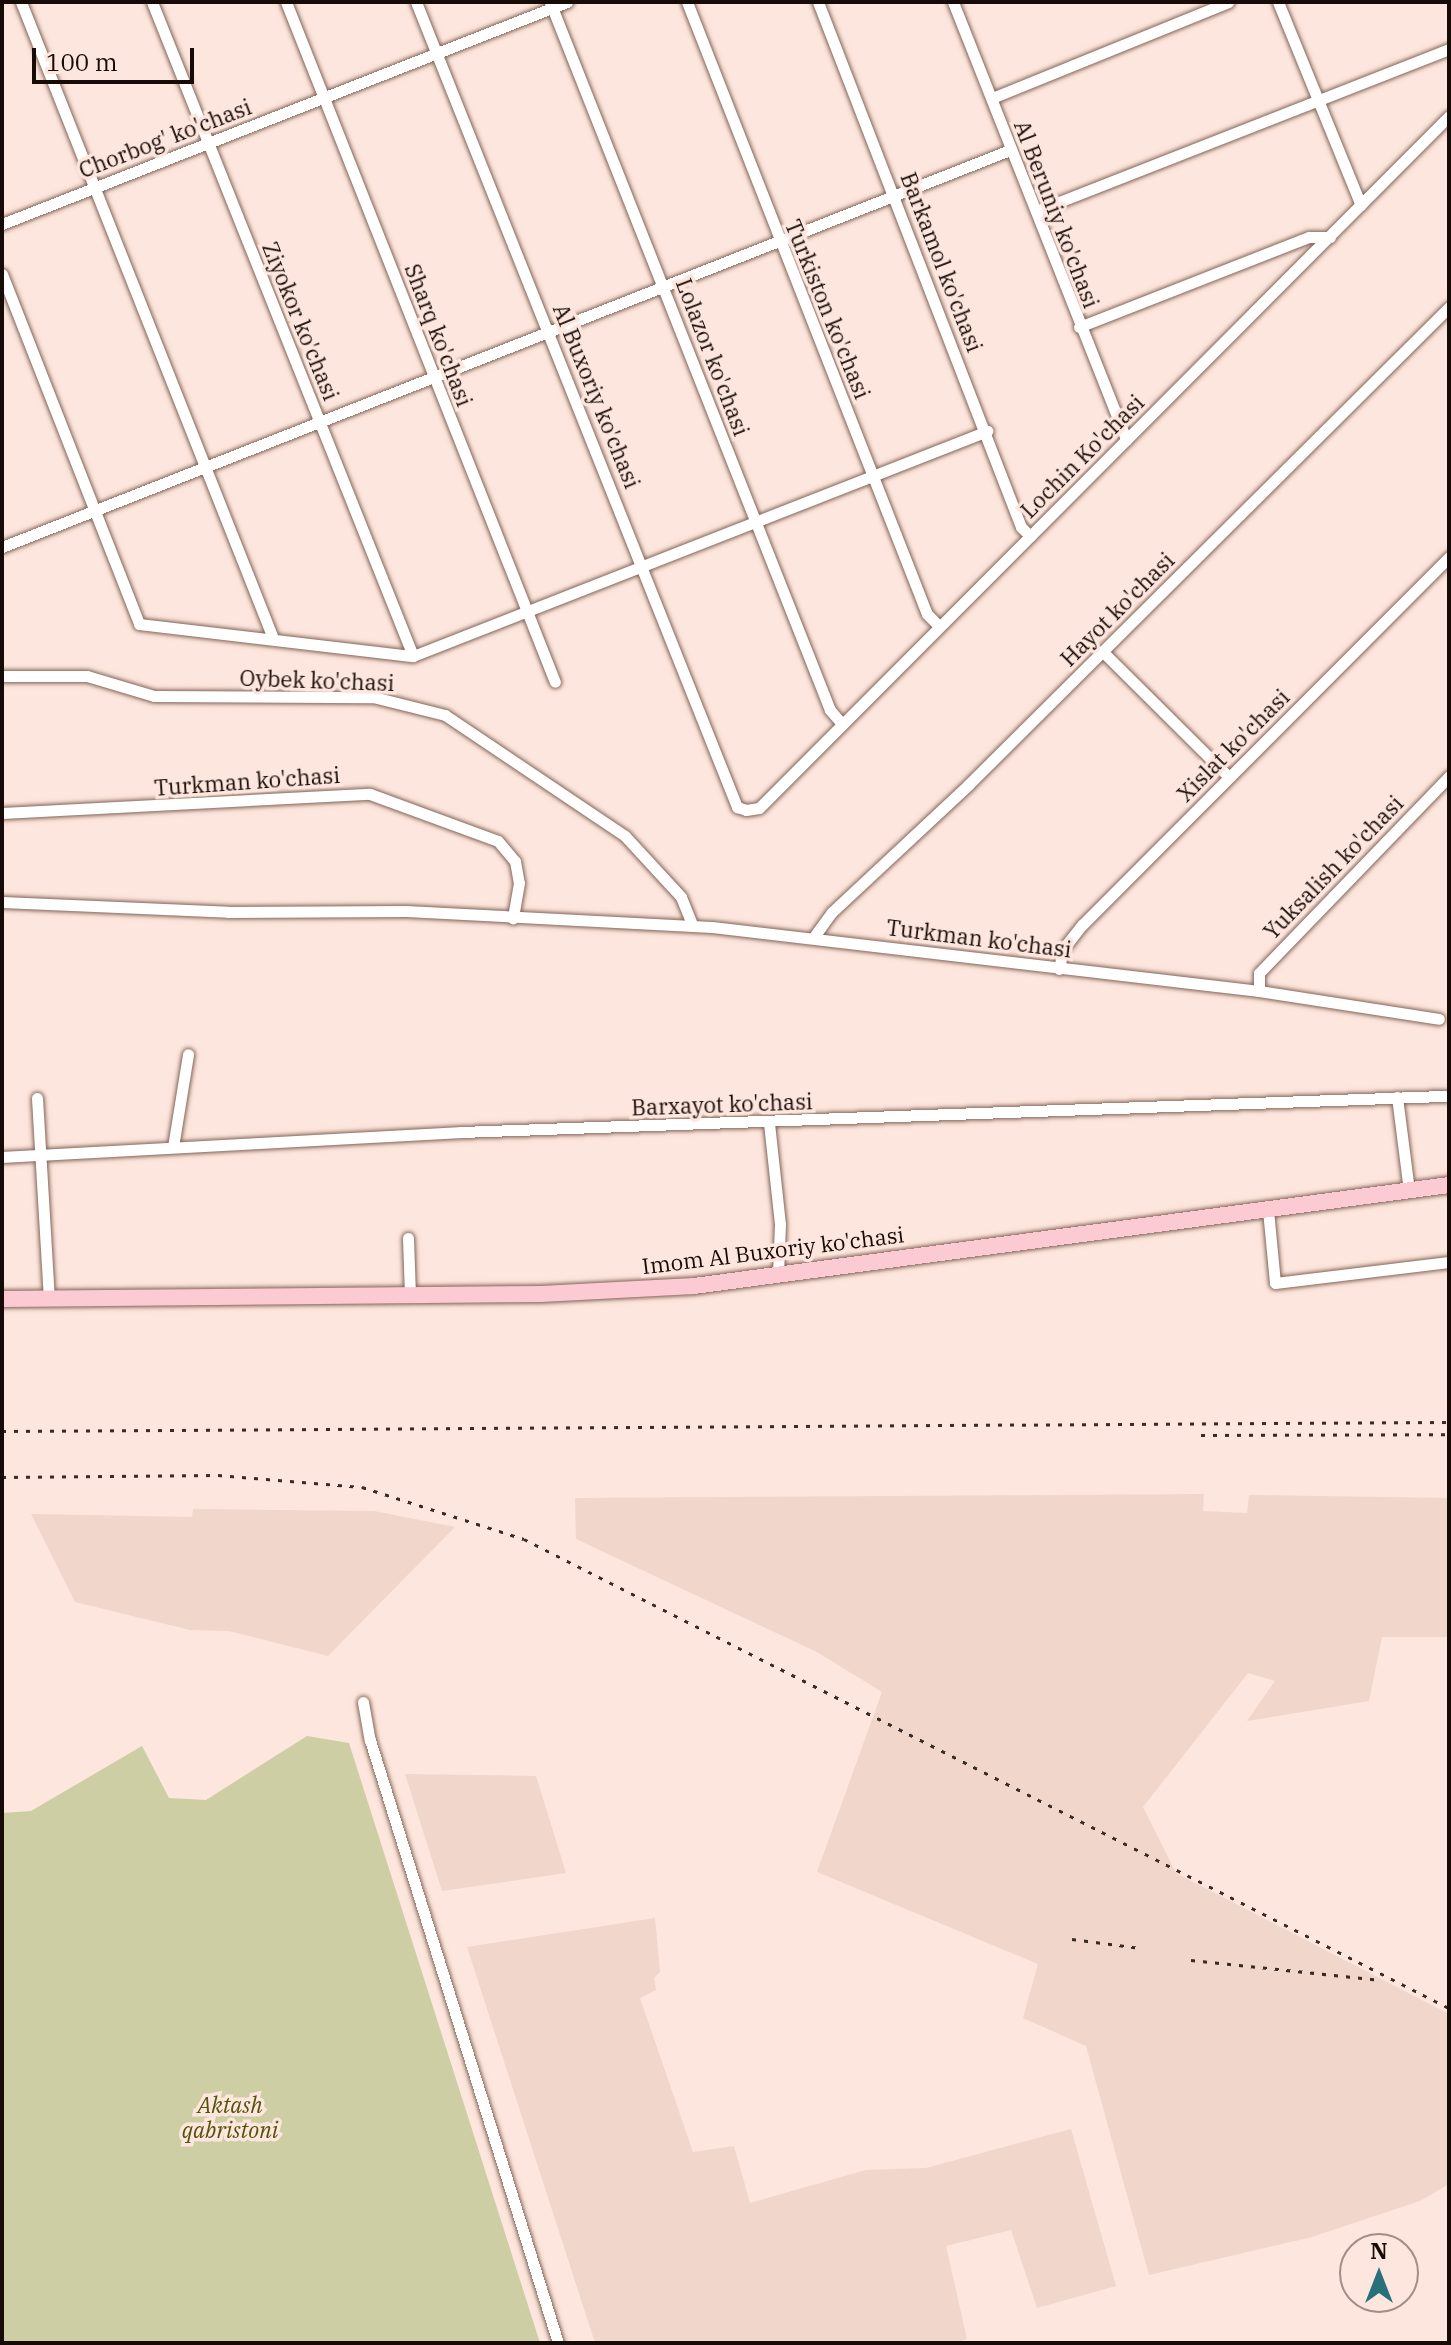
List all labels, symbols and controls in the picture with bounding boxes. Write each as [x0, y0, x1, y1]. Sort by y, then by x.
scale bar [36, 32, 198, 82]
text: 100 m [46, 46, 118, 78]
street label: Chorbog' ko'chasi [75, 93, 255, 183]
street label: Al Beruniy ko'chasi [1009, 116, 1105, 312]
street label: Barkamol ko'chasi [896, 168, 988, 356]
street label: Turkiston ko'chasi [780, 215, 876, 403]
street label: Ziyokor ko'chasi [257, 238, 345, 404]
street label: Sharq ko'chasi [400, 260, 478, 410]
street label: Lolazor ko'chasi [671, 275, 755, 439]
street label: Al Buxoriy ko'chasi [548, 300, 646, 492]
street label: Lochin Ko'chasi [1015, 389, 1149, 523]
street label: Hayot ko'chasi [1055, 547, 1179, 671]
street label: Oybek ko'chasi [239, 664, 395, 696]
street label: Xislat ko'chasi [1171, 683, 1295, 807]
street label: Turkman ko'chasi [153, 761, 341, 801]
street label: Yuksalish ko'chasi [1258, 790, 1408, 944]
street label: Turkman ko'chasi [885, 914, 1073, 962]
street label: Barxayot ko'chasi [631, 1088, 813, 1120]
street label: Imom Al Buxoriy ko'chasi [640, 1221, 906, 1279]
park label: Aktash qabristoni [182, 2091, 278, 2142]
north arrow [1339, 2233, 1419, 2313]
text: N [1370, 2236, 1388, 2265]

